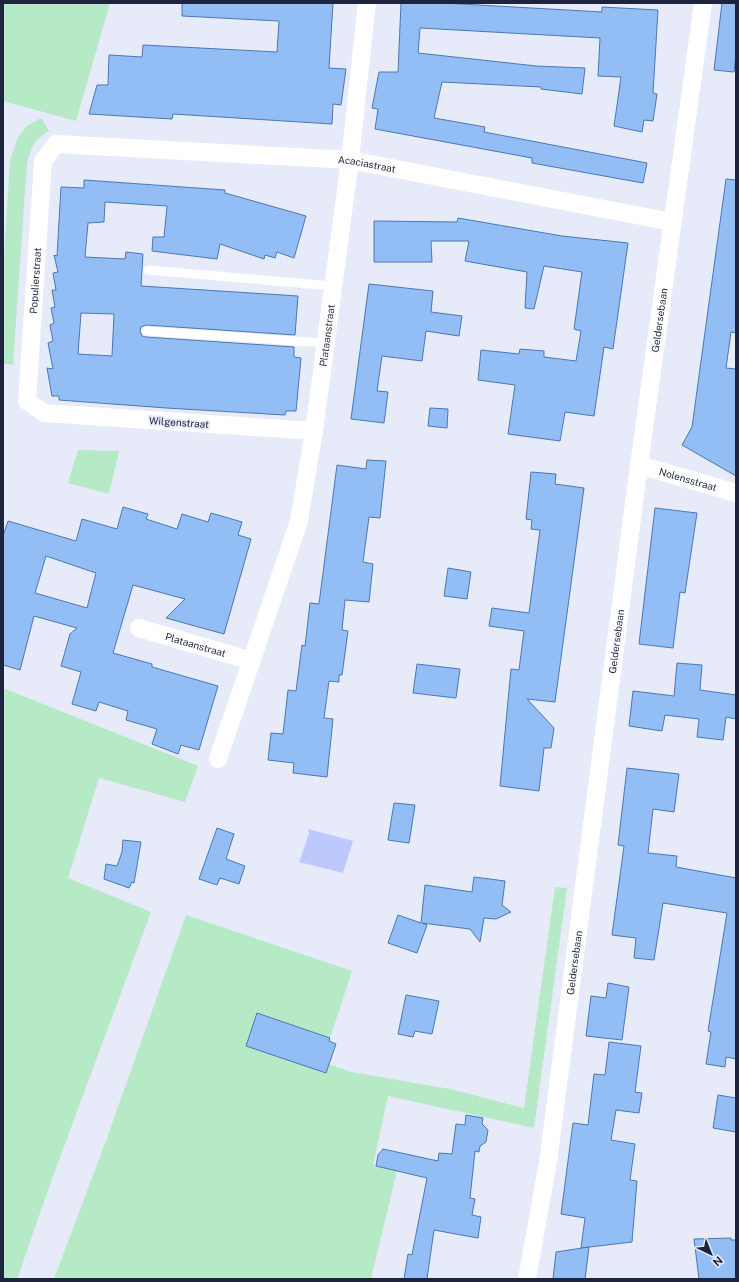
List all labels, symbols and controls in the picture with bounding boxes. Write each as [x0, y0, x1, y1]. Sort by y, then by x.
street label: Acaciastraat [338, 153, 397, 175]
street label: Populierstraat [27, 247, 43, 314]
street label: Geldersebaan [649, 287, 669, 353]
street label: Plataanstraat [317, 304, 337, 367]
street label: Wilgenstraat [149, 414, 209, 430]
street label: Nolensstraat [658, 465, 718, 493]
street label: Geldersebaan [606, 608, 626, 674]
street label: Plataanstraat [164, 630, 227, 659]
street label: Geldersebaan [564, 929, 584, 995]
north arrow [691, 1234, 731, 1274]
text: N [711, 1254, 725, 1269]

